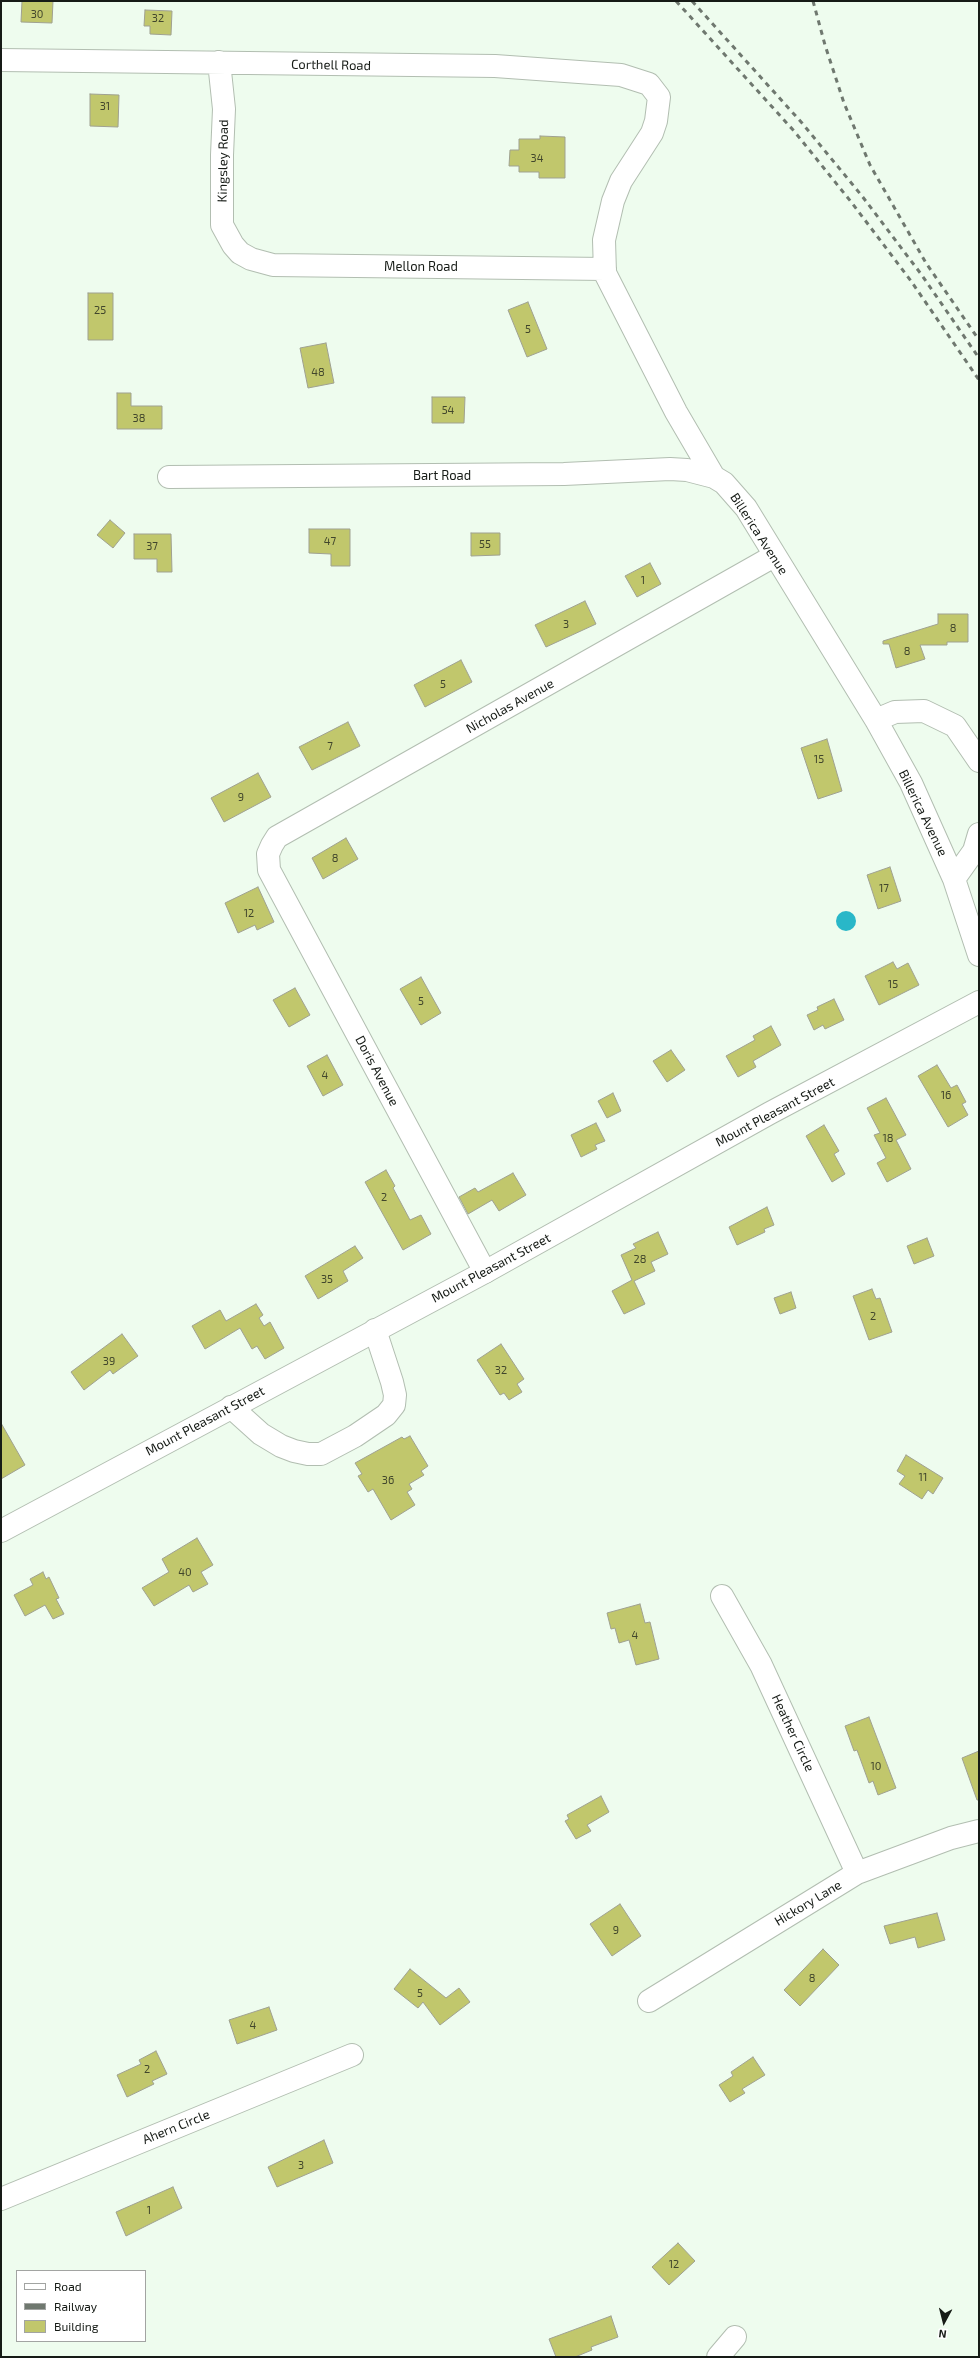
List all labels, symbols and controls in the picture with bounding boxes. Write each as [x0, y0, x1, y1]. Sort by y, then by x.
house number: 30 [31, 7, 43, 21]
house number: 32 [152, 11, 164, 25]
street label: Corthell Road [291, 57, 371, 73]
house number: 31 [100, 99, 110, 113]
street label: Kingsley Road [214, 119, 232, 203]
house number: 34 [531, 151, 543, 165]
street label: Mellon Road [384, 259, 458, 275]
house number: 25 [94, 303, 106, 317]
house number: 5 [525, 322, 531, 336]
house number: 48 [311, 365, 325, 379]
house number: 54 [442, 403, 454, 417]
house number: 38 [133, 411, 145, 425]
street label: Bart Road [413, 468, 471, 484]
street label: Billerica Avenue [727, 490, 791, 578]
house number: 47 [324, 534, 336, 548]
house number: 55 [479, 537, 491, 551]
house number: 37 [146, 539, 158, 553]
house number: 1 [641, 573, 645, 587]
house number: 3 [563, 617, 569, 631]
house number: 8 [950, 621, 956, 635]
house number: 8 [904, 644, 910, 658]
street label: Nicholas Avenue [463, 675, 557, 737]
house number: 5 [440, 677, 446, 691]
house number: 7 [327, 739, 333, 753]
house number: 15 [814, 752, 824, 766]
street label: Billerica Avenue [895, 767, 951, 859]
house number: 9 [238, 790, 244, 804]
house number: 8 [332, 851, 338, 865]
house number: 17 [879, 881, 889, 895]
house number: 12 [244, 906, 254, 920]
house number: 15 [888, 977, 898, 991]
house number: 5 [418, 994, 424, 1008]
street label: Doris Avenue [352, 1033, 402, 1109]
house number: 4 [322, 1068, 328, 1082]
street label: Mount Pleasant Street [713, 1074, 837, 1150]
house number: 16 [941, 1088, 951, 1102]
house number: 18 [882, 1131, 894, 1145]
house number: 2 [381, 1190, 387, 1204]
street label: Mount Pleasant Street [429, 1230, 553, 1306]
house number: 28 [634, 1252, 646, 1266]
house number: 35 [321, 1272, 333, 1286]
house number: 2 [870, 1309, 876, 1323]
house number: 39 [103, 1354, 115, 1368]
house number: 32 [495, 1363, 507, 1377]
street label: Mount Pleasant Street [143, 1383, 267, 1459]
house number: 11 [919, 1470, 927, 1484]
house number: 36 [382, 1473, 394, 1487]
house number: 40 [178, 1565, 192, 1579]
house number: 4 [632, 1628, 638, 1642]
street label: Heather Circle [768, 1692, 818, 1774]
house number: 10 [870, 1759, 882, 1773]
street label: Hickory Lane [772, 1877, 844, 1929]
house number: 9 [613, 1923, 619, 1937]
house number: 8 [809, 1971, 815, 1985]
house number: 5 [417, 1986, 423, 2000]
house number: 4 [250, 2018, 256, 2032]
house number: 2 [144, 2062, 150, 2076]
street label: Ahern Circle [140, 2106, 212, 2148]
house number: 3 [298, 2158, 304, 2172]
house number: 1 [147, 2203, 151, 2217]
house number: 12 [669, 2257, 679, 2271]
legend [16, 2270, 146, 2342]
text: Road [54, 2279, 82, 2293]
text: Railway [54, 2299, 97, 2313]
north arrow [924, 2302, 964, 2342]
text: Building [54, 2319, 98, 2333]
text: N [938, 2327, 947, 2341]

